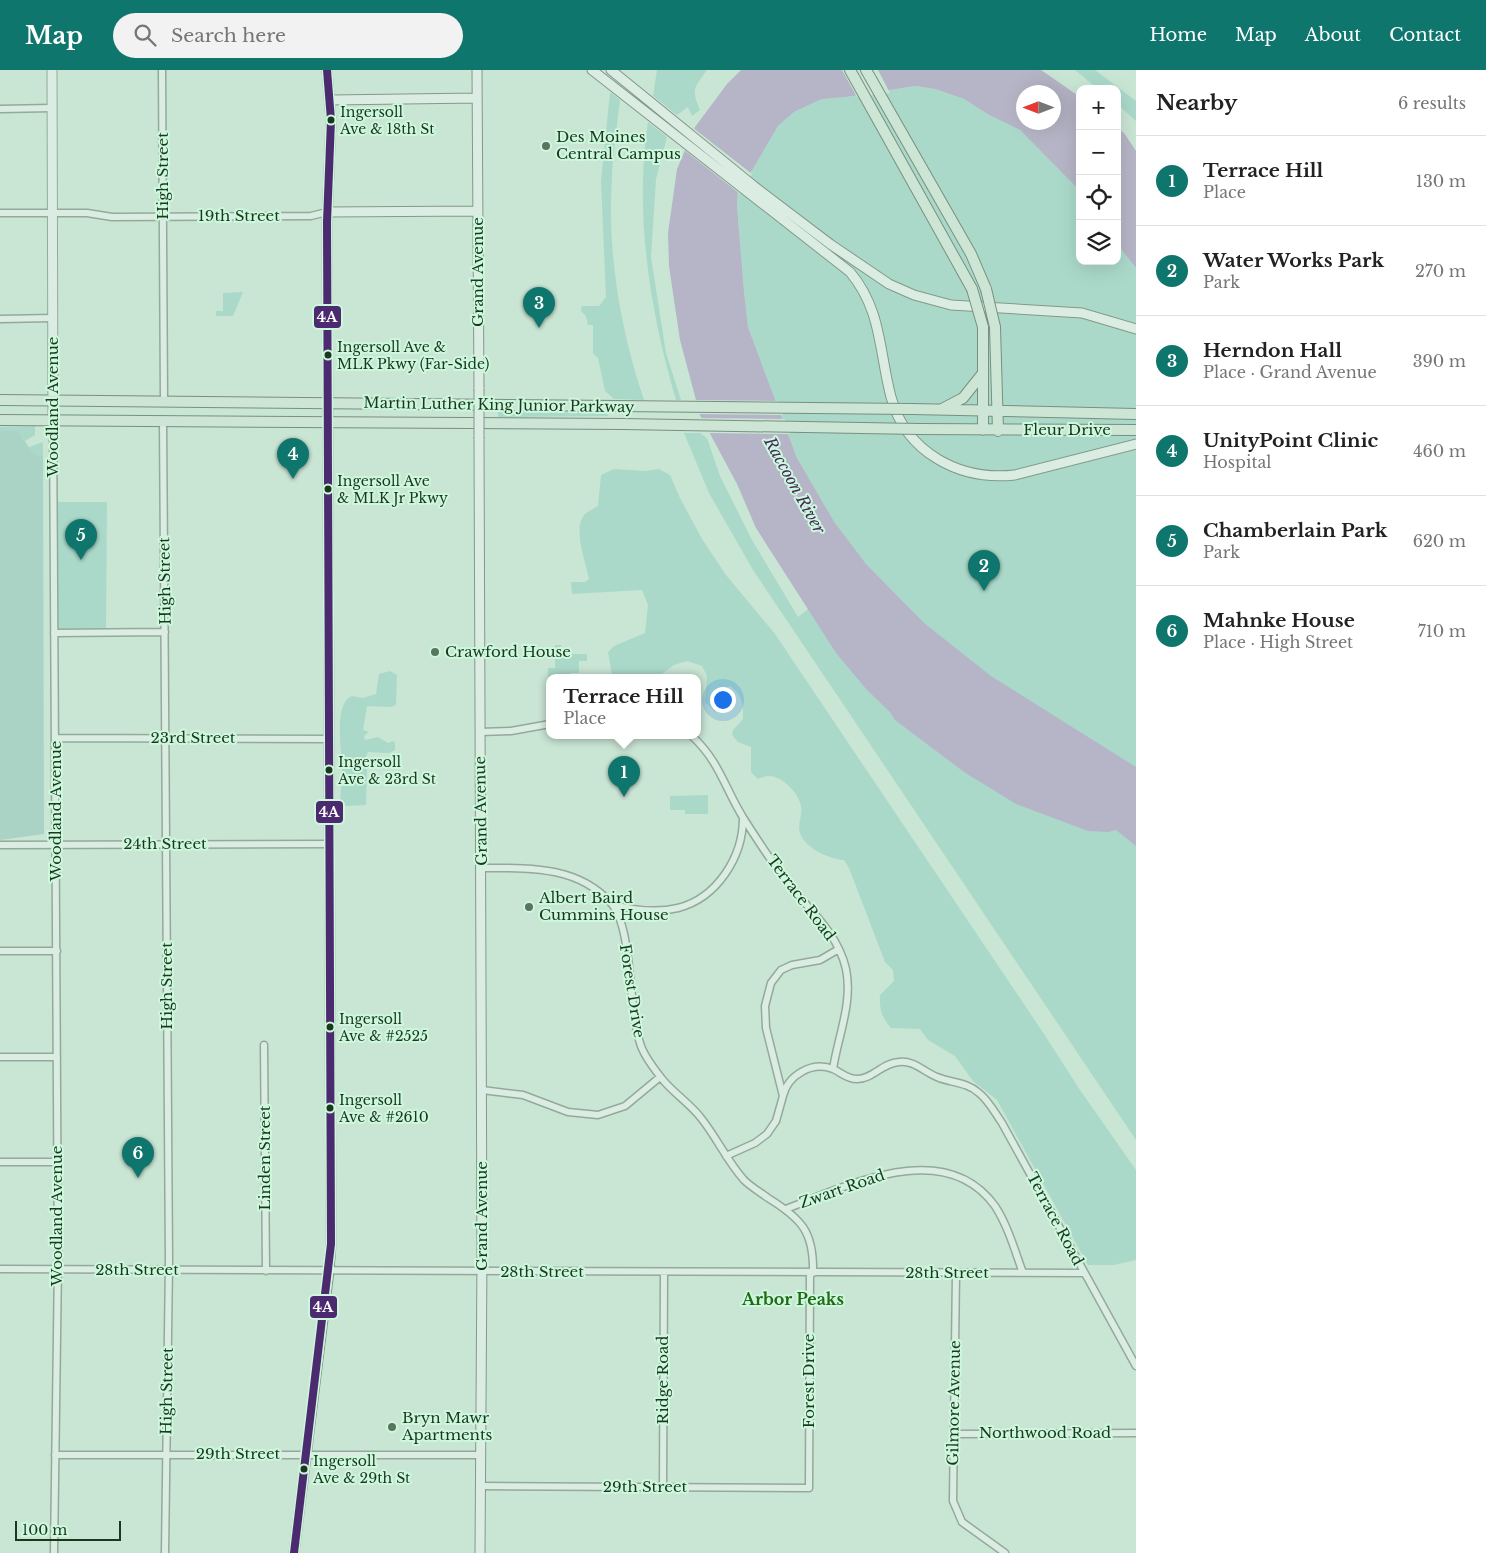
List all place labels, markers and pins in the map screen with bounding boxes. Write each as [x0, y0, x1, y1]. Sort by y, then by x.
place label: Ingersoll Ave & 18th St [339, 103, 435, 138]
marker: Ingersoll Ave & 18th St [326, 115, 336, 125]
place label: Des Moines Central Campus [556, 127, 681, 163]
marker: Des Moines Central Campus [540, 140, 552, 152]
pin: 3 [523, 287, 555, 328]
place label: Ingersoll Ave & MLK Pkwy (Far-Side) [337, 338, 489, 373]
marker: Ingersoll Ave & MLK Pkwy (Far-Side) [323, 350, 333, 360]
pin: 4 [277, 438, 309, 479]
place label: Ingersoll Ave & MLK Jr Pkwy [337, 472, 448, 507]
marker: Ingersoll Ave & MLK Jr Pkwy [323, 484, 333, 494]
pin: 5 [65, 519, 97, 560]
pin: 2 [968, 550, 1000, 591]
place label: Crawford House [445, 642, 571, 661]
marker: Crawford House [429, 646, 441, 658]
place label: Ingersoll Ave & 23rd St [337, 753, 437, 788]
pin: 1 [608, 756, 640, 797]
marker: Ingersoll Ave & 23rd St [324, 765, 334, 775]
place label: Albert Baird Cummins House [538, 888, 669, 924]
marker: Albert Baird Cummins House [523, 901, 535, 913]
place label: Ingersoll Ave & #2525 [338, 1010, 428, 1045]
marker: Ingersoll Ave & #2525 [325, 1022, 335, 1032]
place label: Ingersoll Ave & #2610 [338, 1091, 429, 1126]
marker: Ingersoll Ave & #2610 [325, 1103, 335, 1113]
pin: 6 [122, 1137, 154, 1178]
place label: Bryn Mawr Apartments [401, 1408, 493, 1444]
marker: Bryn Mawr Apartments [386, 1421, 398, 1433]
place label: Ingersoll Ave & 29th St [312, 1452, 411, 1487]
marker: Ingersoll Ave & 29th St [299, 1464, 309, 1474]

